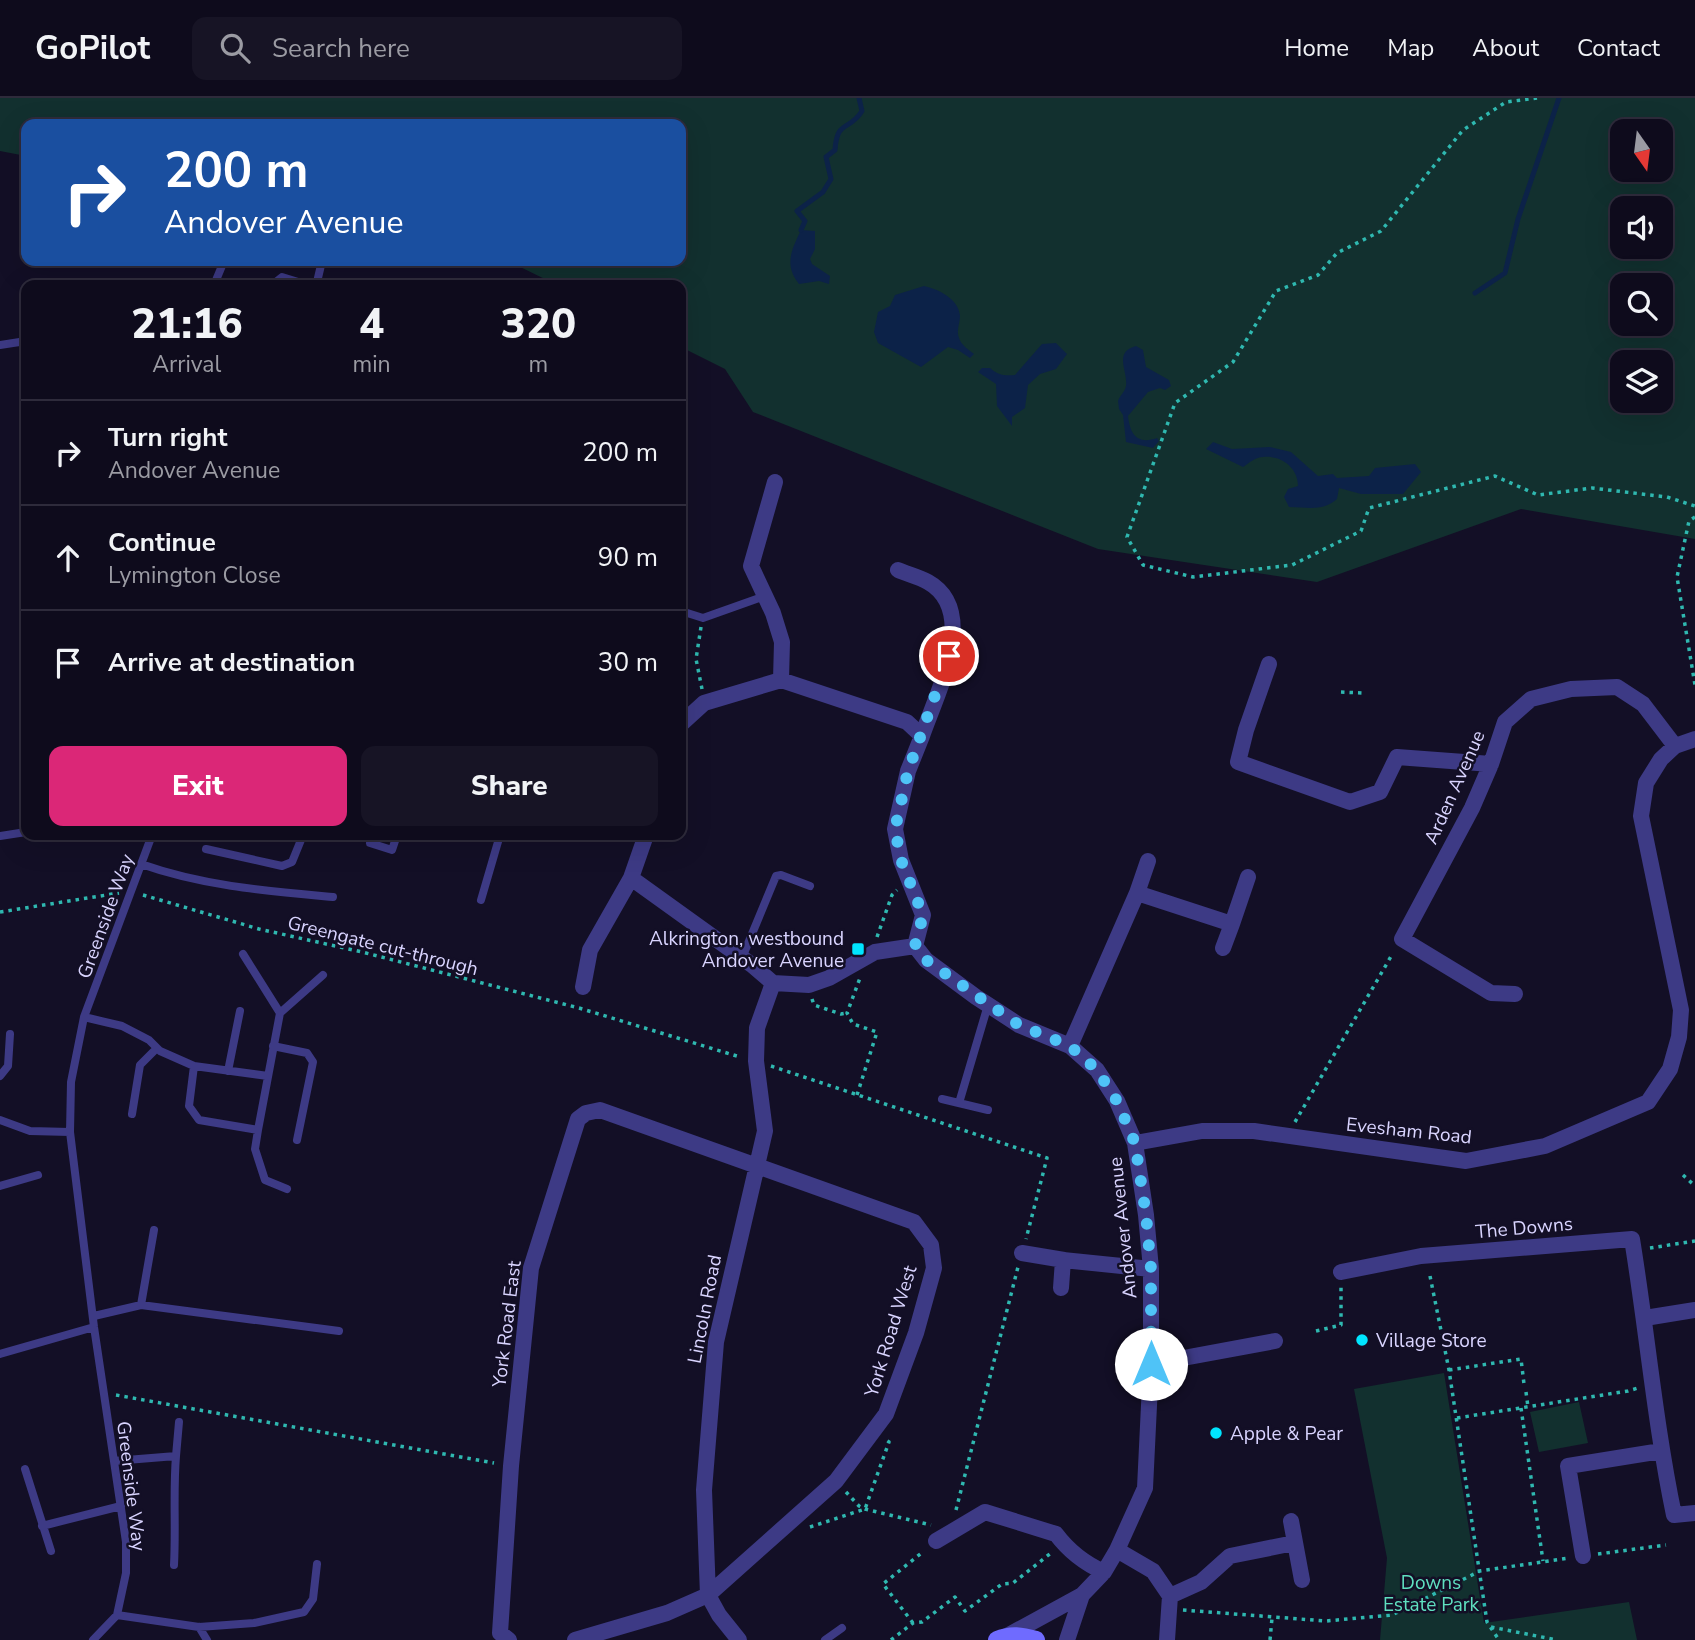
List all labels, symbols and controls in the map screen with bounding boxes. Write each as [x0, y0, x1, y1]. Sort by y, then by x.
search box [192, 17, 682, 80]
text: GoPilot [35, 26, 150, 71]
icon: search [216, 29, 254, 67]
text: Search here [272, 31, 410, 66]
text: Home [1284, 32, 1349, 64]
text: Map [1387, 32, 1434, 64]
text: About [1472, 32, 1539, 64]
text: Contact [1577, 32, 1660, 64]
north arrow [1610, 119, 1673, 182]
map controls [1610, 119, 1673, 413]
text: 200 m [164, 137, 308, 204]
icon: right [49, 147, 140, 238]
button: sound [1610, 196, 1673, 259]
text: Andover Avenue [164, 201, 404, 244]
button: search [1610, 273, 1673, 336]
text: 21:16 [131, 296, 243, 353]
text: 4 [359, 296, 384, 353]
text: 320 [501, 296, 576, 353]
text: Arrival [152, 349, 221, 380]
text: min [353, 349, 391, 380]
text: m [528, 349, 548, 380]
button: layers [1610, 350, 1673, 413]
text: Turn right [108, 420, 227, 455]
icon: right [49, 434, 87, 472]
text: 200 m [582, 435, 658, 470]
text: Andover Avenue [108, 455, 280, 486]
text: Continue [108, 525, 216, 560]
icon: ahead [49, 539, 87, 577]
text: 90 m [598, 540, 658, 575]
text: Lymington Close [108, 560, 281, 591]
pin [919, 626, 979, 686]
icon: arrive [930, 637, 968, 675]
icon: arrive [49, 644, 87, 682]
text: Arrive at destination [108, 645, 355, 680]
text: 30 m [598, 645, 658, 680]
street label: Arden Avenue [1418, 726, 1492, 848]
button: Exit [49, 746, 347, 826]
button: Share [361, 746, 658, 826]
street label: Greenside Way [71, 850, 141, 982]
street label: Greengate cut-through [285, 910, 481, 982]
place label: Alkrington, westbound Andover Avenue [649, 926, 844, 974]
marker: Alkrington, westbound Andover Avenue [850, 941, 866, 957]
street label: Evesham Road [1345, 1111, 1473, 1151]
street label: Andover Avenue [1103, 1156, 1143, 1300]
street label: The Downs [1474, 1211, 1574, 1245]
street label: Lincoln Road [682, 1253, 728, 1366]
street label: York Road East [486, 1259, 528, 1390]
street label: York Road West [858, 1262, 923, 1401]
position arrow [1114, 1327, 1188, 1401]
place label: Village Store [1375, 1328, 1487, 1354]
marker: Village Store [1354, 1332, 1370, 1348]
street label: Greenside Way [110, 1420, 152, 1553]
place label: Apple & Pear [1230, 1421, 1343, 1447]
marker: Apple & Pear [1208, 1425, 1224, 1441]
park label: Downs Estate Park [1383, 1570, 1480, 1618]

